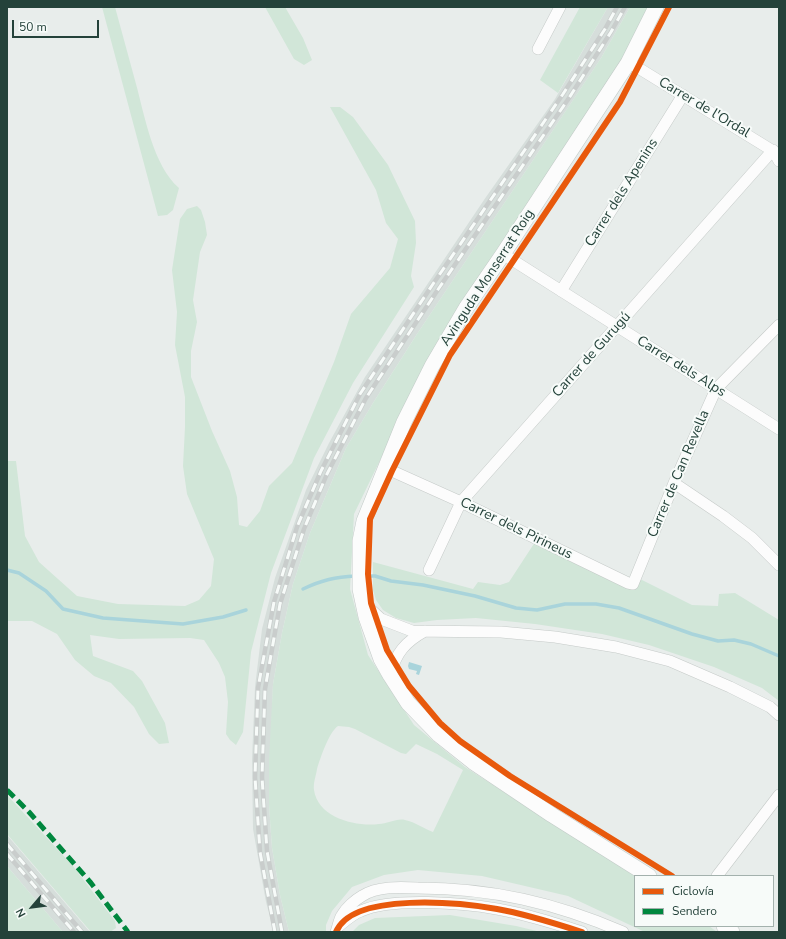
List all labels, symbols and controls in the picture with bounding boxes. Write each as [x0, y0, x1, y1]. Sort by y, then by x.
scale bar [14, 12, 101, 38]
text: 50 m [19, 19, 47, 35]
street label: Carrer de l'Ordal [655, 74, 753, 142]
street label: Carrer dels Apenins [582, 136, 662, 250]
street label: Avinguda Monserrat Roig [437, 206, 539, 350]
street label: Carrer de Gurugú [549, 309, 635, 401]
street label: Carrer dels Alps [633, 333, 729, 401]
street label: Carrer de Can Revella [645, 408, 713, 540]
street label: Carrer dels Pirineus [457, 494, 575, 564]
legend [634, 875, 774, 927]
text: Ciclovía [672, 883, 714, 899]
north arrow [12, 887, 52, 927]
text: Sendero [672, 903, 717, 919]
text: N [12, 906, 30, 920]

